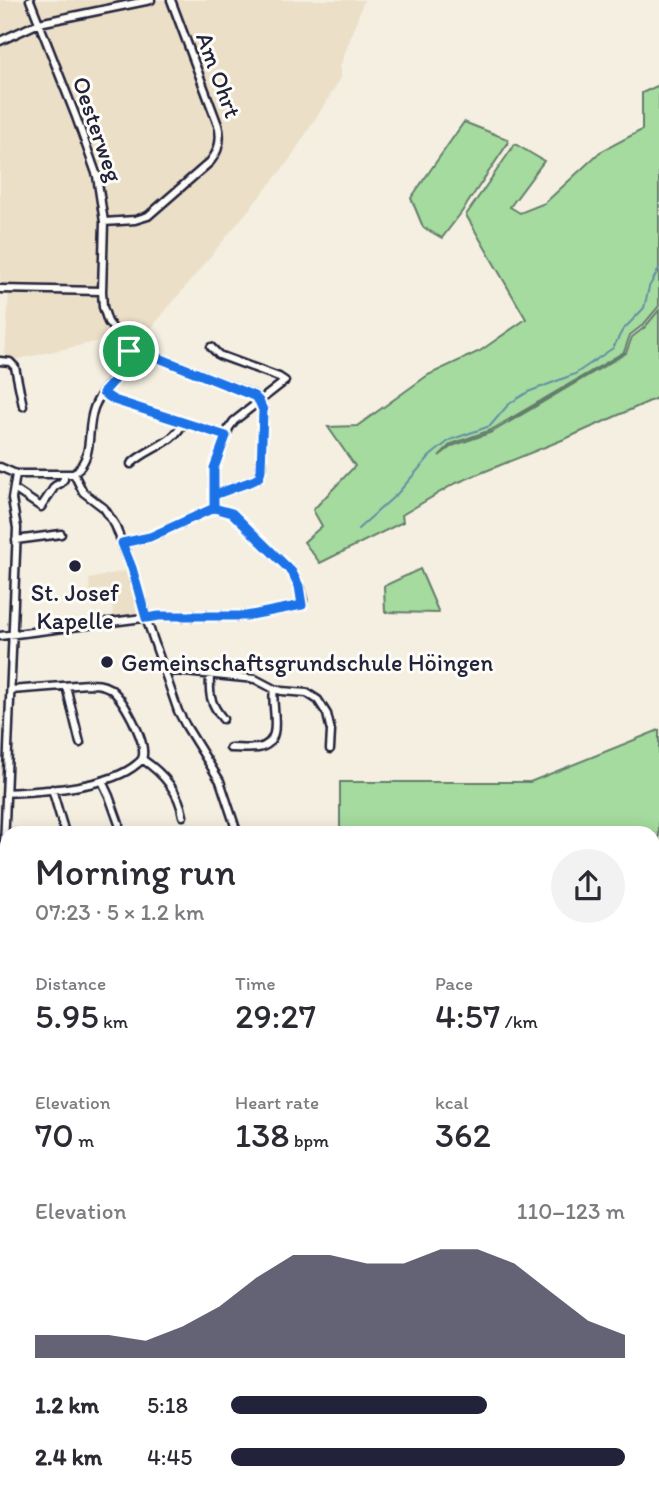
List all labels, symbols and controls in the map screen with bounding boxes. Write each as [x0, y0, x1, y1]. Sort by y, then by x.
street label: Am Ohrt [190, 28, 248, 122]
street label: Oesterweg [66, 73, 130, 186]
pin [99, 321, 159, 381]
icon: arrive [110, 332, 148, 370]
marker: St. Josef Kapelle [67, 558, 83, 574]
place label: St. Josef Kapelle [31, 578, 120, 635]
place label: Gemeinschaftsgrundschule Höingen [121, 648, 493, 677]
marker: Gemeinschaftsgrundschule Höingen [99, 654, 115, 670]
text: Morning run [35, 849, 236, 895]
button: share [551, 849, 625, 923]
text: 07:23 · 5 × 1.2 km [35, 898, 204, 926]
text: Distance [35, 972, 106, 995]
text: Time [235, 972, 276, 995]
text: Pace [435, 972, 473, 995]
text: 5.95 [35, 995, 99, 1037]
text: 29:27 [235, 995, 316, 1037]
text: 4:57 [435, 995, 500, 1037]
text: km [99, 1010, 128, 1033]
text: /km [500, 1010, 538, 1033]
text: Elevation [35, 1091, 111, 1114]
text: Heart rate [235, 1091, 319, 1114]
text: kcal [435, 1091, 469, 1114]
text: 70 [35, 1114, 74, 1156]
text: 138 [235, 1114, 290, 1156]
text: 362 [435, 1114, 491, 1156]
text: m [74, 1129, 94, 1152]
text: bpm [290, 1129, 329, 1152]
text: Elevation [35, 1197, 126, 1225]
text: 110–123 m [517, 1197, 625, 1225]
text: 1.2 km [35, 1391, 99, 1419]
text: 5:18 [147, 1391, 188, 1419]
text: 2.4 km [35, 1443, 102, 1471]
text: 4:45 [147, 1443, 192, 1471]

